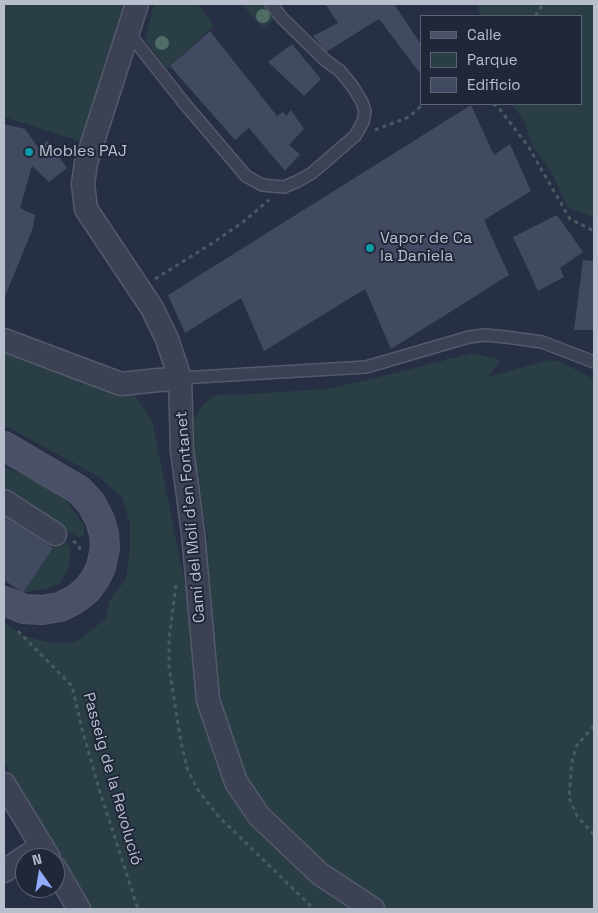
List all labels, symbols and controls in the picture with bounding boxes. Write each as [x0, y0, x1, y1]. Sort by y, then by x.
legend [420, 15, 583, 105]
text: Calle [467, 25, 502, 44]
text: Parque [467, 50, 518, 69]
text: Edificio [467, 75, 521, 94]
place label: Mobles PAJ [39, 142, 127, 162]
marker: Mobles PAJ [23, 146, 35, 158]
place label: Vapor de Ca la Daniela [380, 229, 472, 267]
marker: Vapor de Ca la Daniela [364, 242, 376, 254]
street label: Camí del Molí d'en Fontanet [172, 410, 210, 624]
street label: Passeig de la Revolució [78, 690, 146, 868]
north arrow [15, 848, 65, 898]
text: N [30, 850, 43, 869]

